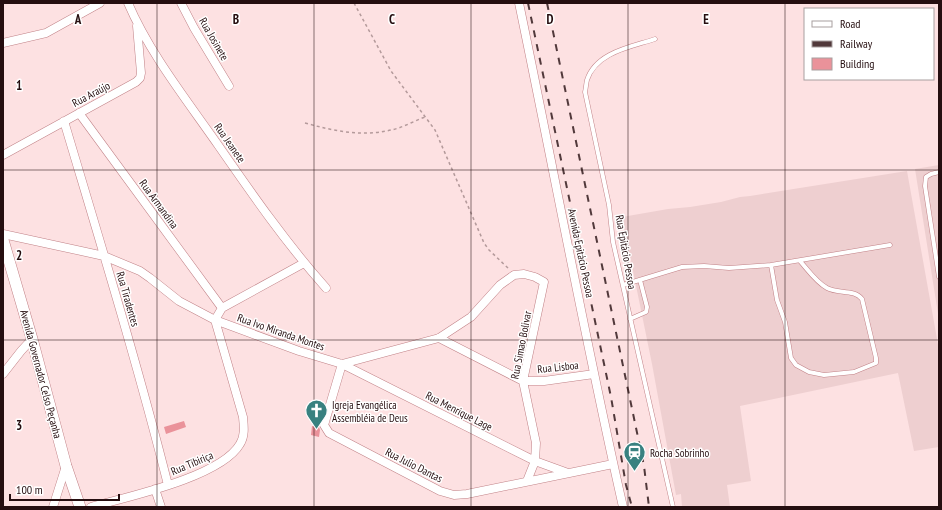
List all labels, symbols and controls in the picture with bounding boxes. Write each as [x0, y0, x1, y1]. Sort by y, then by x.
legend [804, 8, 934, 80]
text: A [74, 11, 82, 28]
text: B [233, 11, 239, 28]
text: C [389, 11, 395, 28]
text: D [547, 11, 554, 28]
text: E [703, 11, 709, 28]
street label: Rua Josinete [196, 15, 232, 63]
text: Road [840, 16, 860, 31]
text: Railway [840, 36, 873, 51]
text: Building [840, 56, 875, 71]
text: 1 [16, 77, 22, 94]
street label: Rua Araújo [70, 78, 113, 110]
street label: Rua Jeanete [211, 120, 249, 166]
street label: Rua Armandina [136, 177, 182, 231]
street label: Avenida Epitácio Pessoa [565, 207, 597, 299]
street label: Rua Epitácio Pessoa [613, 214, 639, 290]
text: 2 [16, 247, 22, 264]
street label: Rua Tiradentes [113, 270, 143, 328]
street label: Avenida Governador Celso Peçanha [17, 308, 65, 440]
street label: Rua Ivo Miranda Montes [235, 310, 327, 354]
street label: Rua Simao Bolivar [508, 310, 534, 380]
street label: Rua Lisboa [537, 358, 579, 376]
street label: Rua Menrique Lage [423, 388, 495, 434]
church icon: Igreja Evangélica Assembléia de Deus [303, 398, 329, 431]
place label: Igreja Evangélica Assembléia de Deus [332, 398, 408, 425]
text: 3 [16, 417, 22, 434]
station icon: Rocha Sobrinho [622, 440, 648, 473]
street label: Rua Julio Dantas [383, 445, 445, 486]
place label: Rocha Sobrinho [650, 446, 709, 460]
street label: Rua Tibiriça [169, 448, 215, 478]
scale bar [10, 476, 119, 502]
text: 100 m [16, 482, 43, 497]

